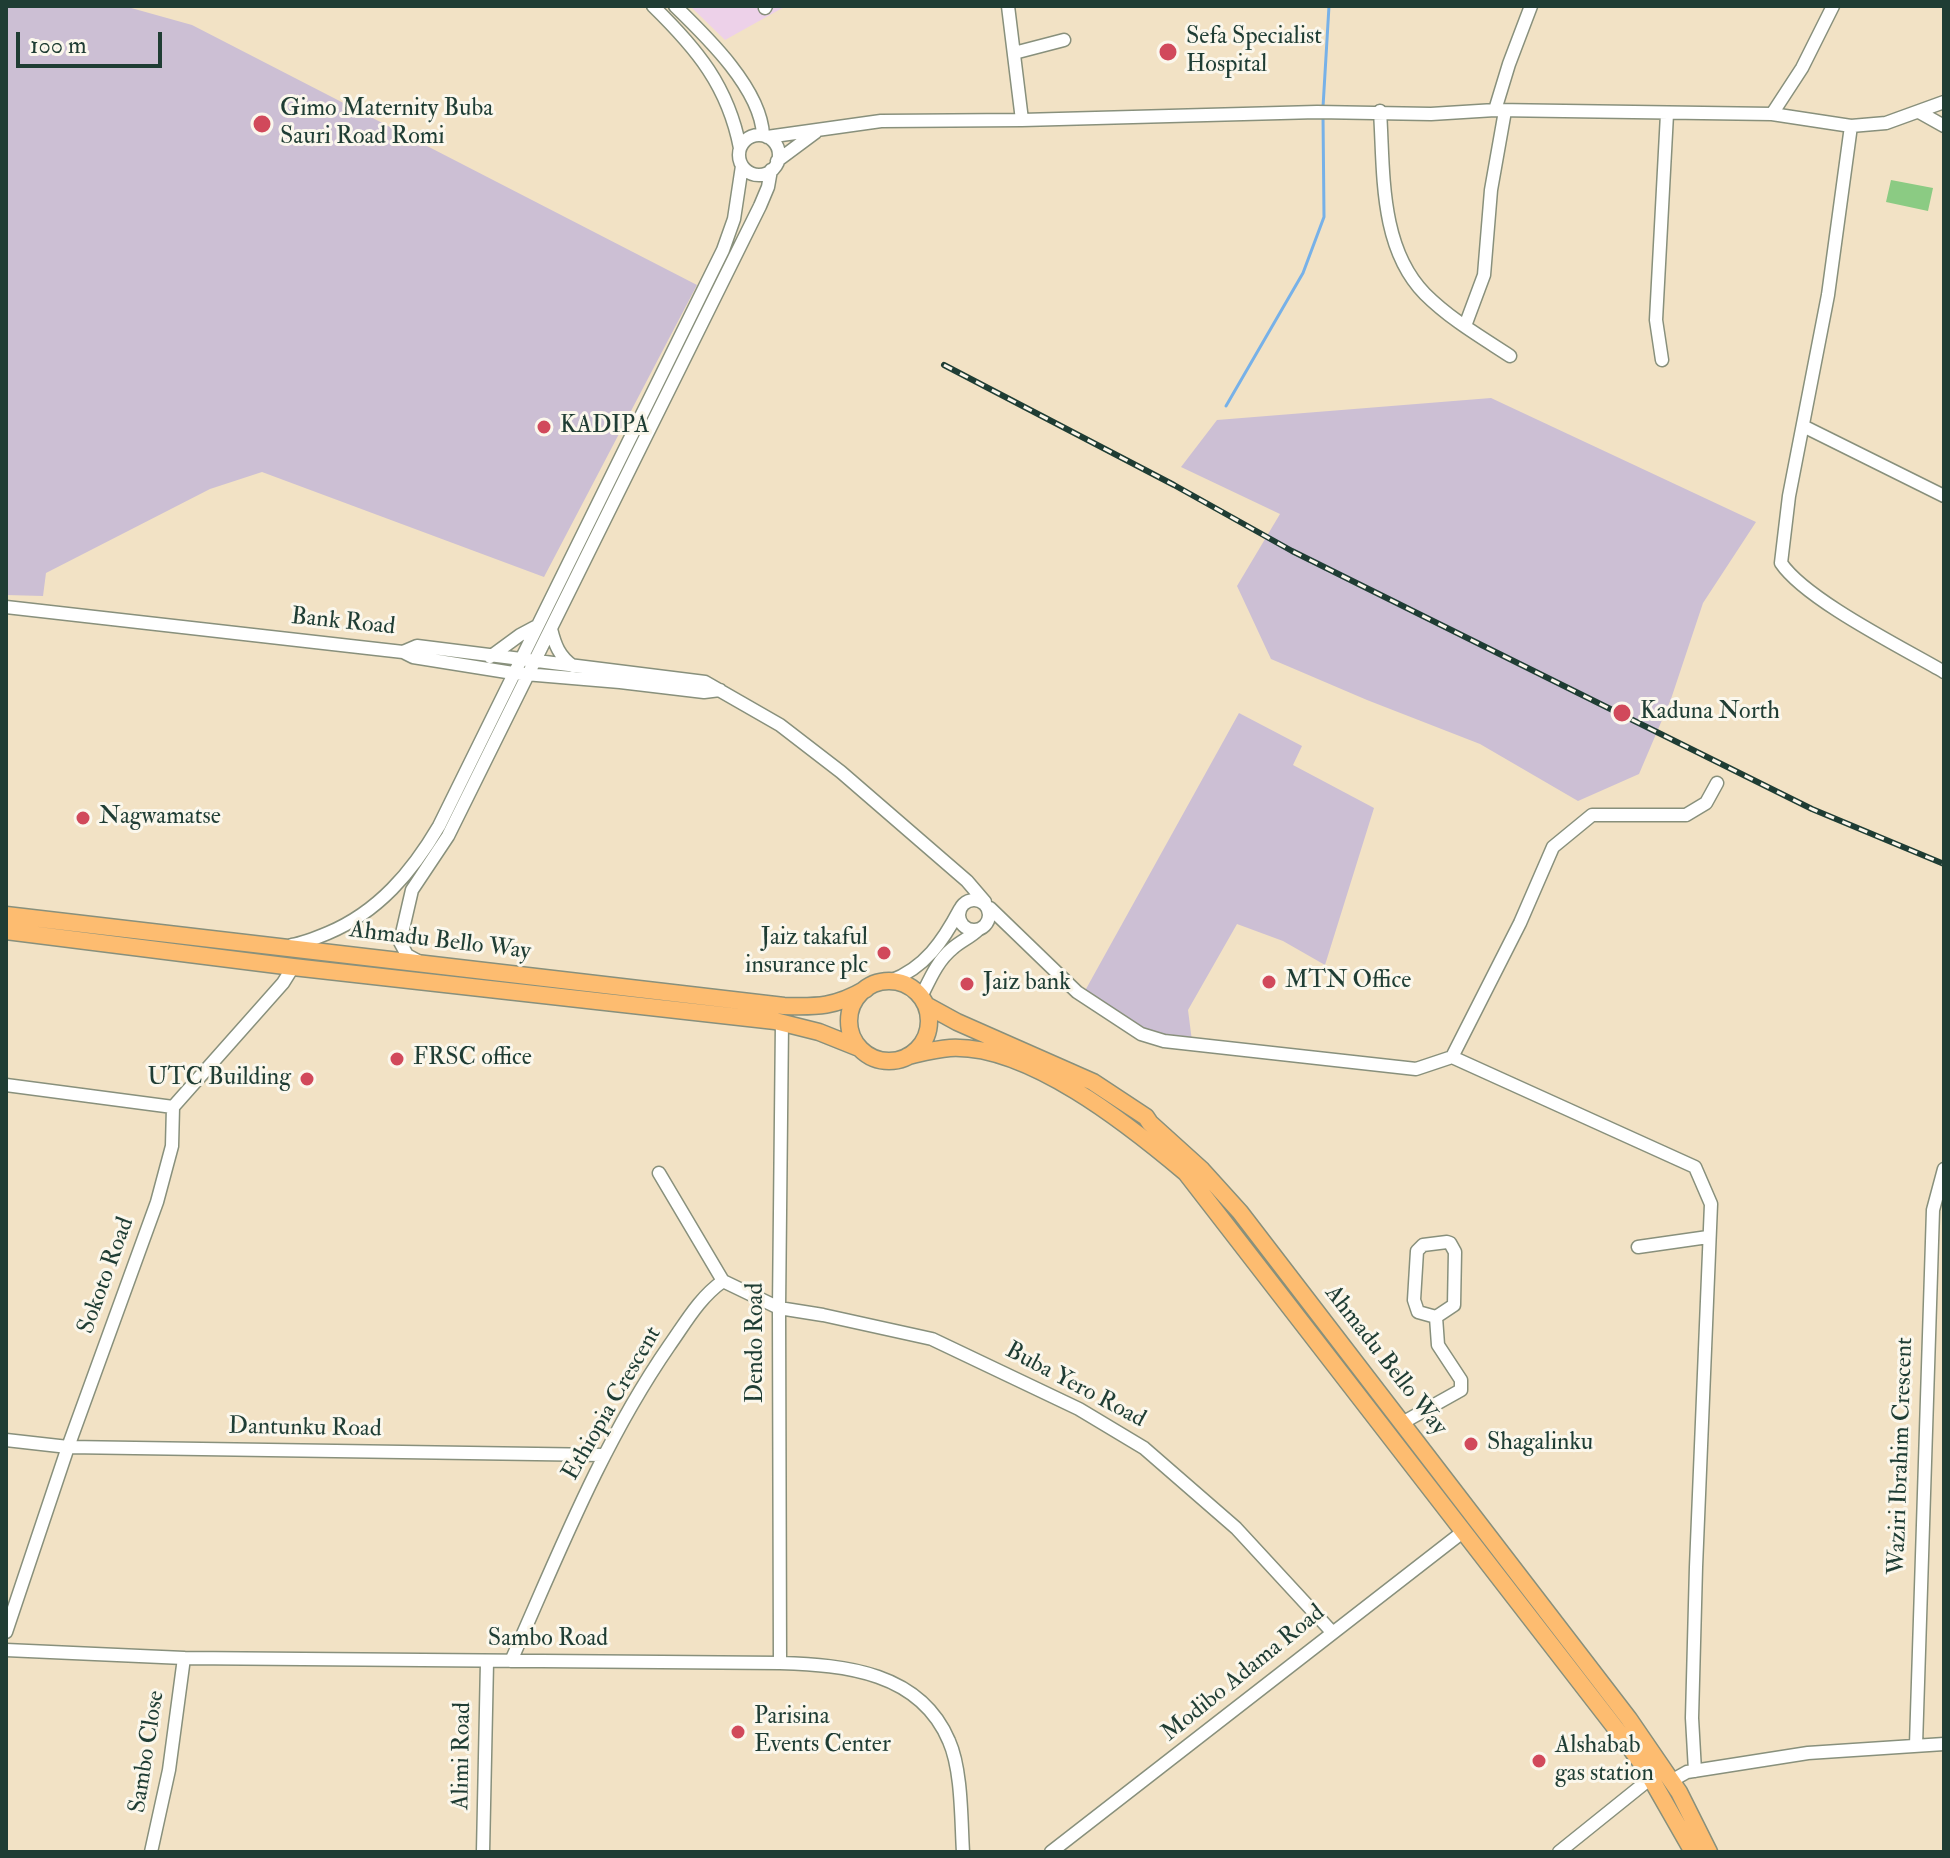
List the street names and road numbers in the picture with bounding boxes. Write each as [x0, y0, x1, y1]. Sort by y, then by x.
street label: Bank Road [289, 603, 397, 643]
street label: Ahmadu Bello Way [348, 917, 532, 967]
street label: Sokoto Road [73, 1214, 141, 1338]
street label: Ahmadu Bello Way [1317, 1280, 1453, 1442]
street label: Dendo Road [743, 1283, 771, 1403]
street label: Ethiopia Crescent [557, 1322, 669, 1486]
street label: Buba Yero Road [1000, 1337, 1150, 1435]
street label: Waziri Ibrahim Crescent [1883, 1337, 1921, 1575]
street label: Dantunku Road [228, 1413, 382, 1445]
street label: Modibo Adama Road [1157, 1599, 1331, 1749]
street label: Sambo Road [488, 1626, 608, 1654]
street label: Sambo Close [124, 1689, 172, 1815]
street label: Alimi Road [448, 1702, 478, 1810]

